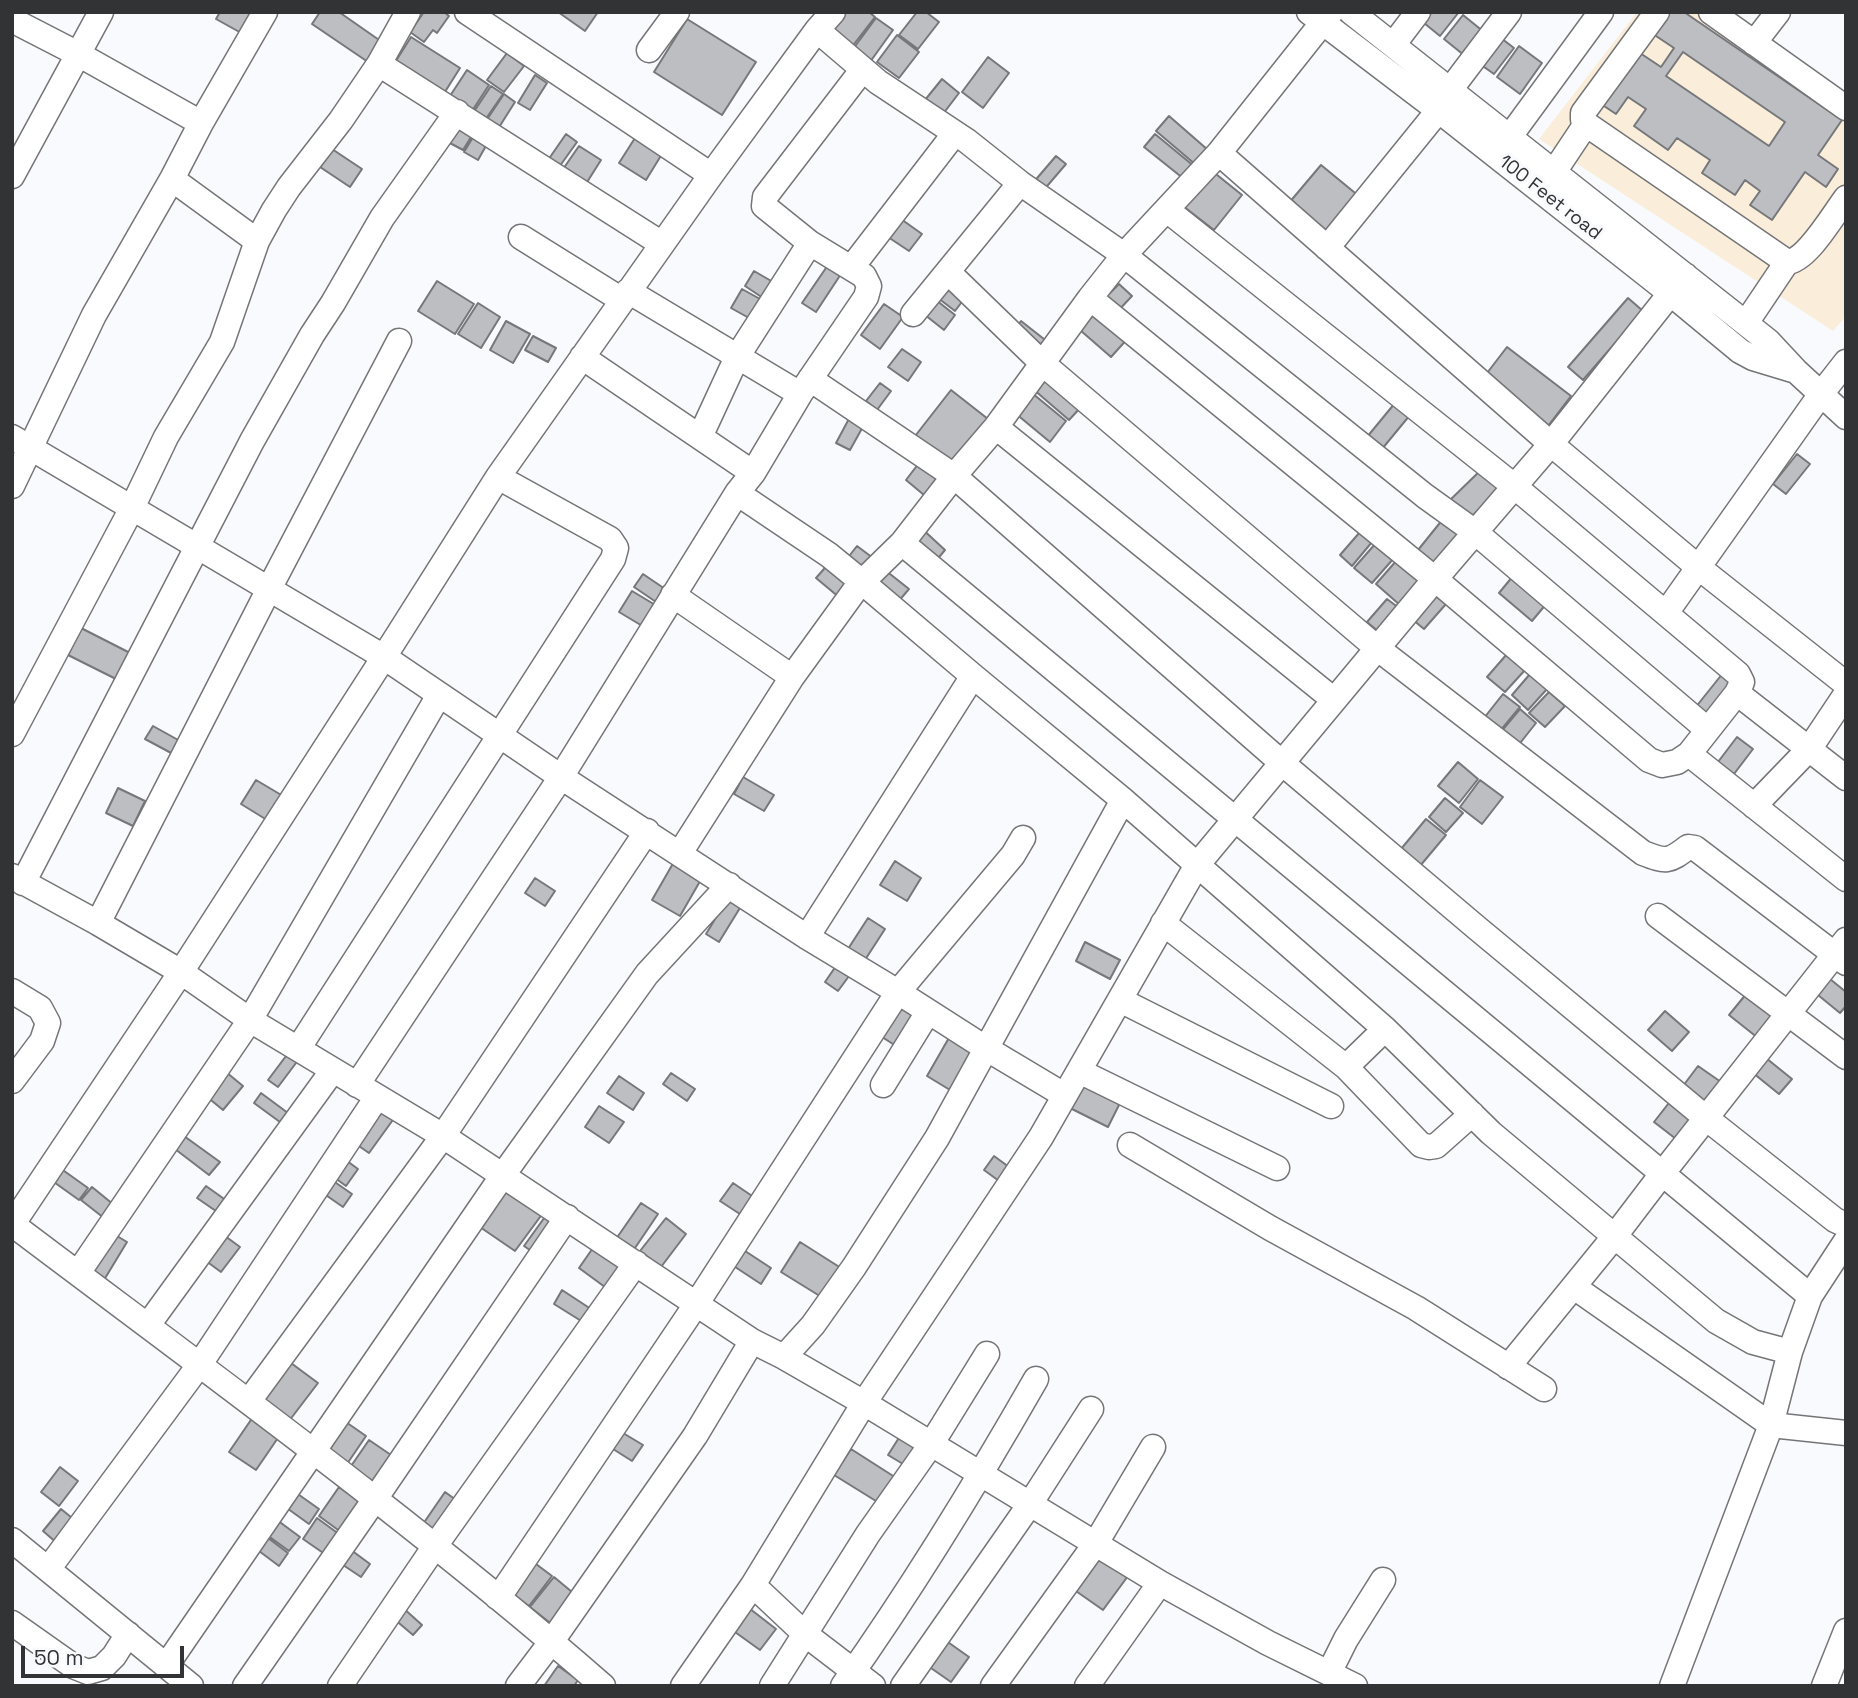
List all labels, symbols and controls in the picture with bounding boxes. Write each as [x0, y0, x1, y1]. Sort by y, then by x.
street label: 100 Feet road [1494, 151, 1606, 245]
scale bar [24, 1632, 187, 1676]
text: 50 m [34, 1644, 84, 1671]

